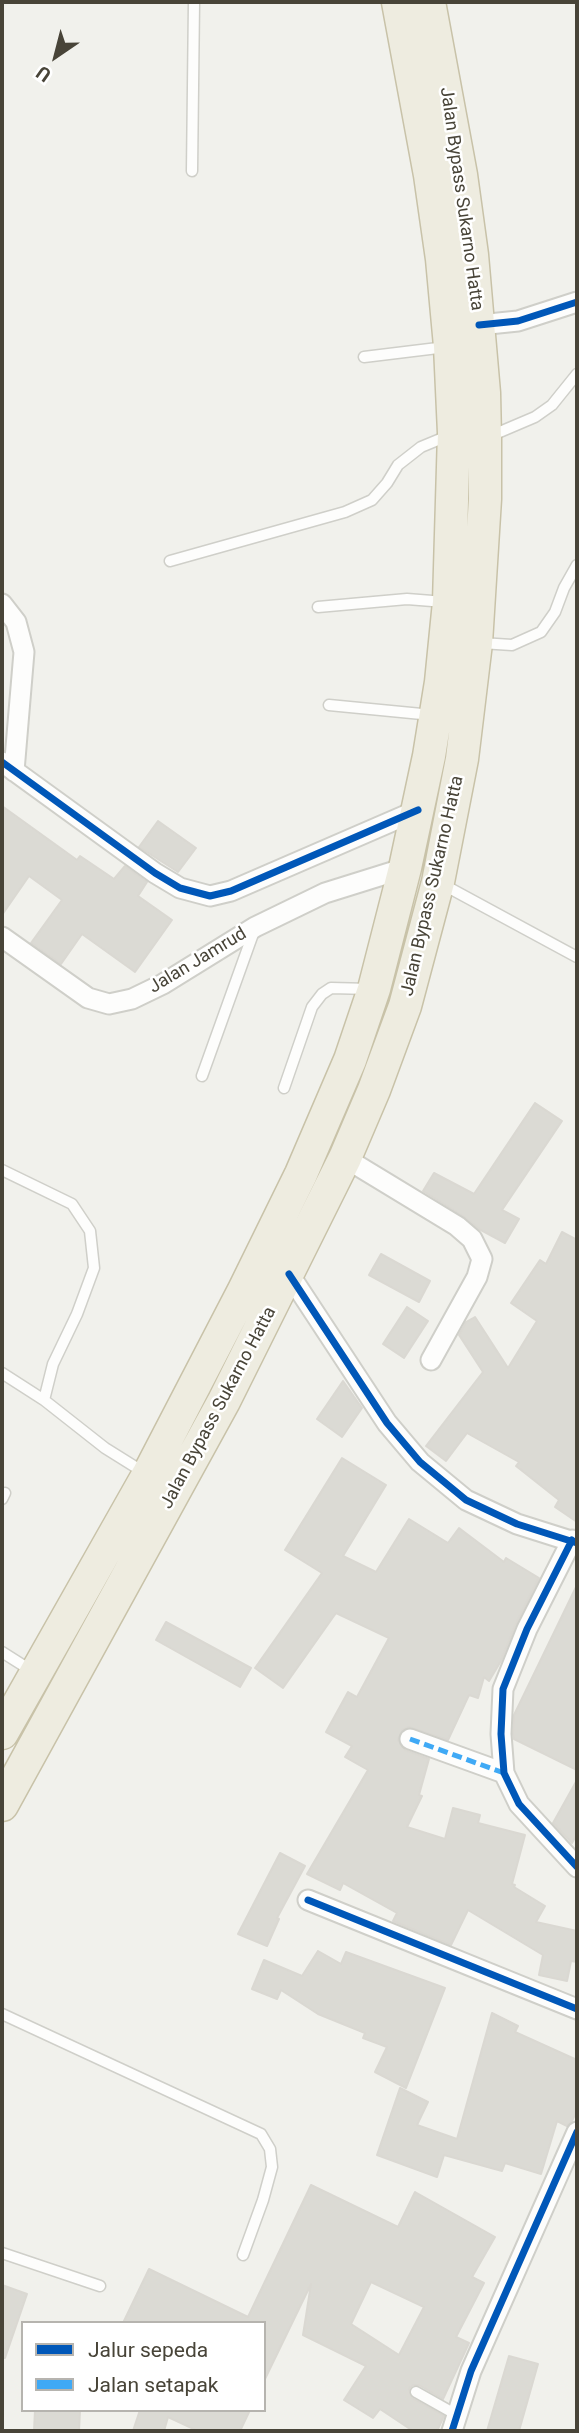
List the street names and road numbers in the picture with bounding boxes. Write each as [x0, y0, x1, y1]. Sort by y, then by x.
street label: Jalan Bypass Sukarno Hatta [435, 86, 487, 312]
street label: Jalan Bypass Sukarno Hatta [397, 774, 469, 998]
street label: Jalan Jamrud [145, 923, 251, 999]
street label: Jalan Bypass Sukarno Hatta [157, 1303, 281, 1513]

